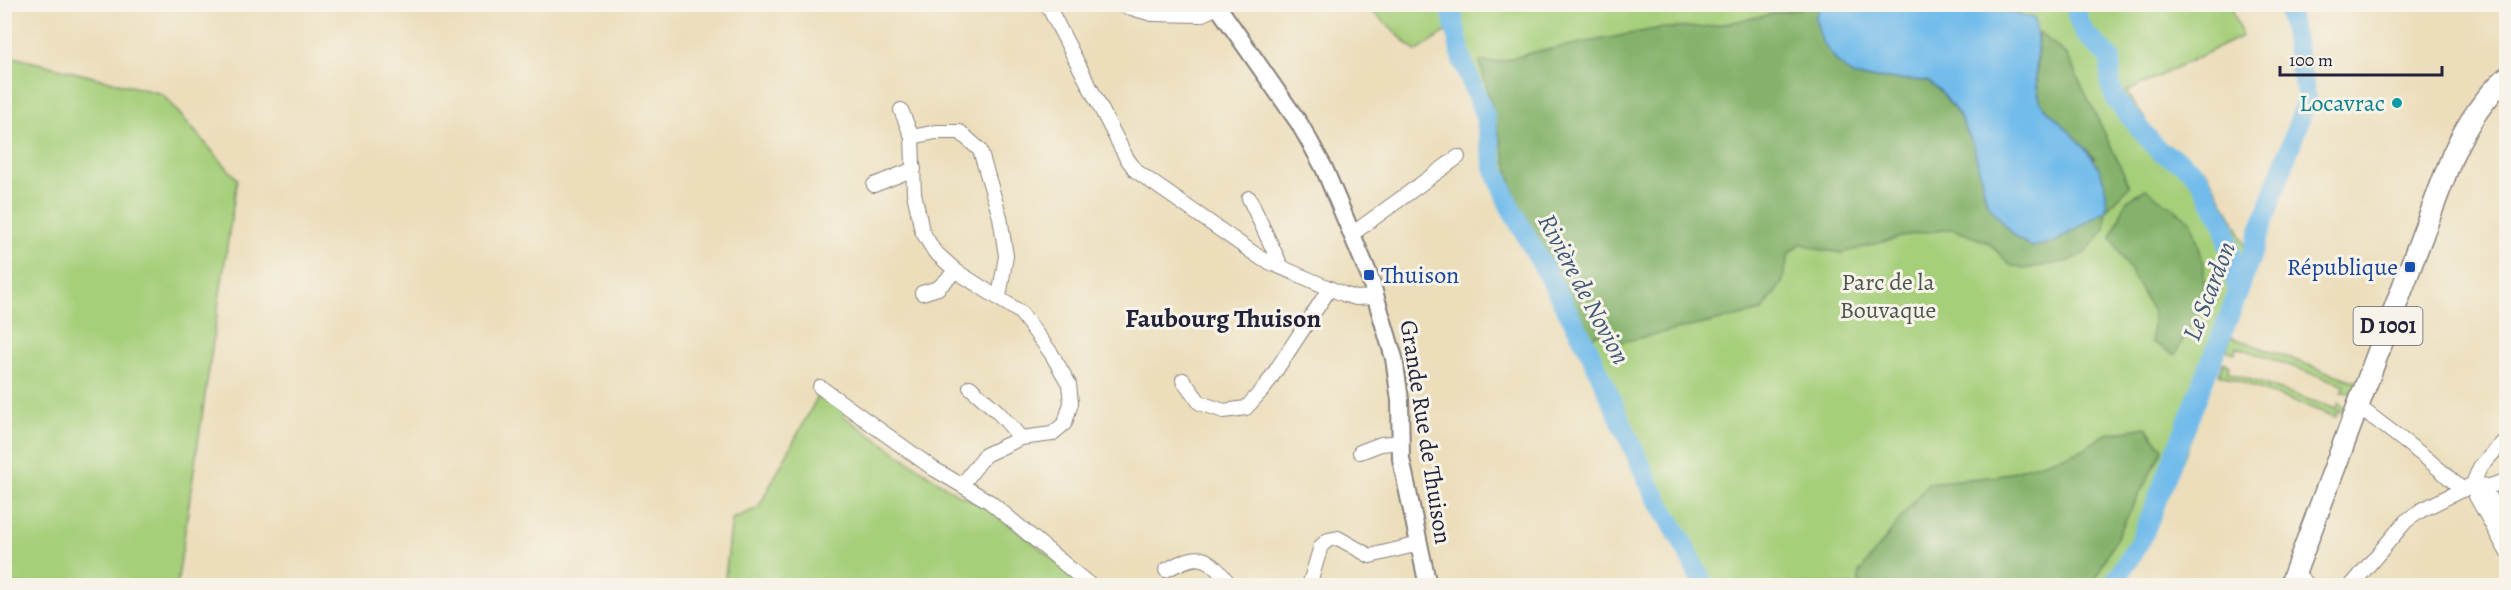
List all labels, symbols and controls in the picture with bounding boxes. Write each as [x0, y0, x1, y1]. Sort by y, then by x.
scale bar [2280, 39, 2442, 77]
text: 100 m [2289, 48, 2333, 72]
place label: Locavrac [2299, 87, 2385, 119]
marker: Locavrac [2390, 96, 2404, 110]
water label: Rivière de Novion [1530, 208, 1638, 370]
water label: Le Scardon [2174, 236, 2244, 346]
place label: République [2287, 251, 2398, 283]
place label: Thuison [1381, 259, 1459, 291]
marker: République [2403, 260, 2417, 274]
park label: Parc de la Bouvaque [1840, 266, 1936, 326]
marker: Thuison [1362, 268, 1376, 282]
district label: Faubourg Thuison [1125, 301, 1321, 336]
road number: D 1001 [2354, 307, 2422, 345]
street label: Grande Rue de Thuison [1392, 318, 1460, 546]

